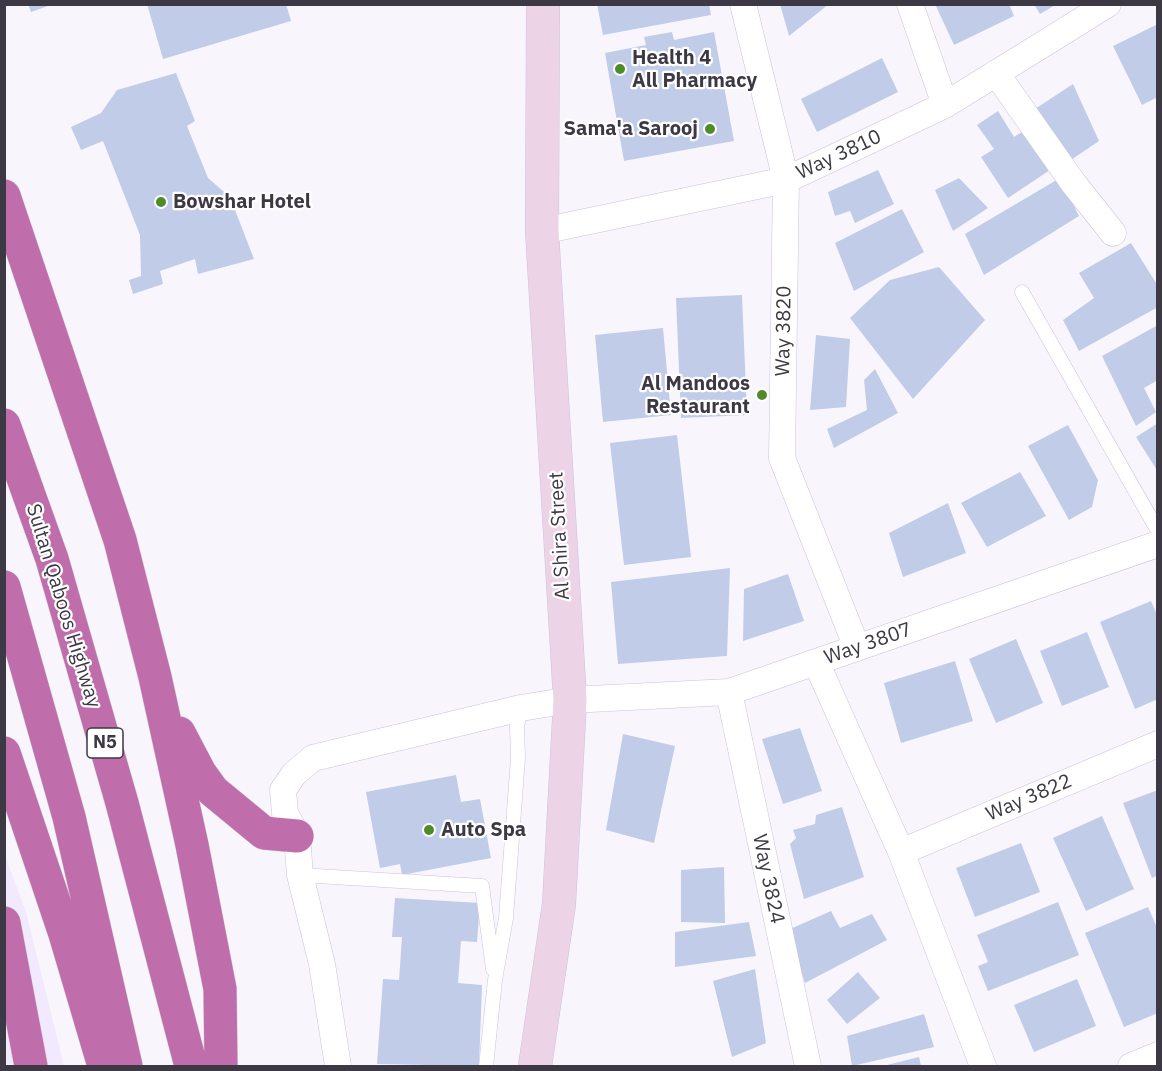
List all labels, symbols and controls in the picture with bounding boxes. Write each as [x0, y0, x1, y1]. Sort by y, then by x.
place label: Health 4 All Pharmacy [632, 46, 757, 93]
marker: Health 4 All Pharmacy [613, 62, 627, 76]
place label: Sama'a Sarooj [564, 117, 698, 141]
marker: Sama'a Sarooj [703, 122, 717, 136]
street label: Way 3810 [793, 125, 885, 185]
place label: Bowshar Hotel [173, 190, 311, 214]
marker: Bowshar Hotel [154, 195, 168, 209]
street label: Way 3820 [771, 285, 797, 377]
place label: Al Mandoos Restaurant [641, 372, 750, 419]
marker: Al Mandoos Restaurant [755, 388, 769, 402]
street label: Al Shira Street [545, 471, 575, 601]
street label: Sultan Qaboos Highway [21, 501, 105, 711]
street label: Way 3807 [821, 618, 915, 670]
road number: N5 [87, 728, 123, 758]
street label: Way 3822 [982, 769, 1076, 827]
place label: Auto Spa [441, 818, 526, 842]
marker: Auto Spa [422, 823, 436, 837]
street label: Way 3824 [747, 832, 789, 926]

